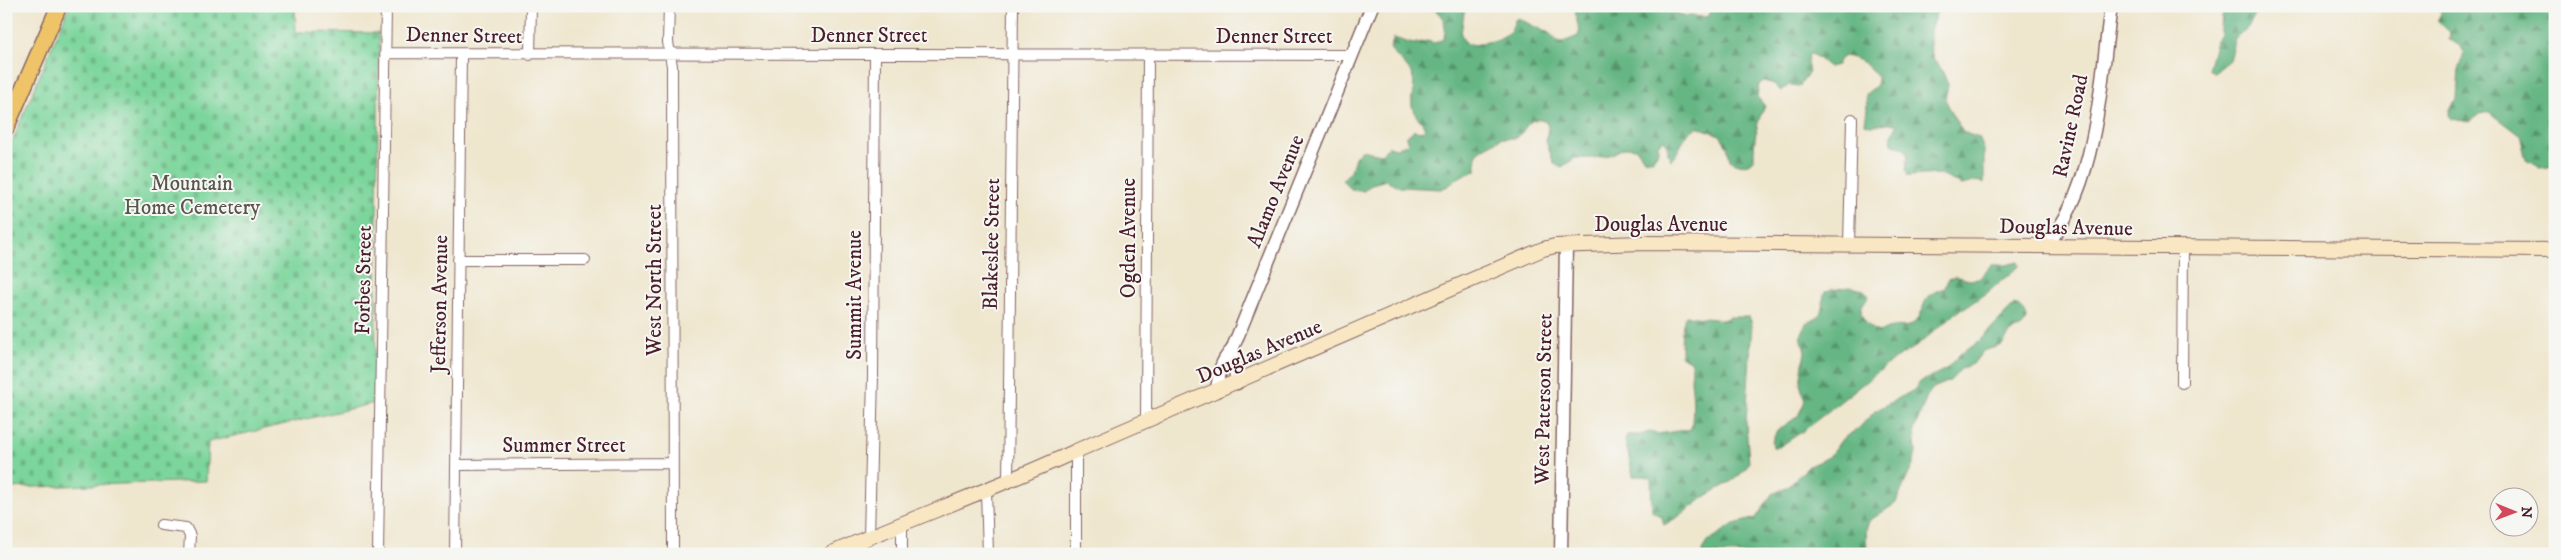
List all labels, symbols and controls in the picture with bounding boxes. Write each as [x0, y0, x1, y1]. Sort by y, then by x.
street label: Denner Street [405, 22, 523, 50]
street label: Denner Street [811, 23, 928, 49]
street label: Denner Street [1216, 24, 1333, 50]
street label: Ravine Road [2047, 72, 2095, 180]
street label: Alamo Avenue [1241, 131, 1310, 252]
park label: Mountain Home Cemetery [124, 171, 261, 221]
street label: Blakeslee Street [978, 177, 1006, 310]
street label: Ogden Avenue [1116, 178, 1142, 298]
street label: West North Street [642, 204, 668, 357]
street label: Douglas Avenue [1594, 212, 1728, 238]
street label: Douglas Avenue [1999, 214, 2133, 242]
street label: Forbes Street [350, 225, 378, 335]
street label: Summit Avenue [842, 230, 868, 360]
street label: Jefferson Avenue [426, 234, 454, 375]
street label: West Paterson Street [1529, 313, 1559, 486]
street label: Douglas Avenue [1193, 314, 1326, 390]
street label: Summer Street [502, 433, 626, 459]
north arrow [2488, 488, 2538, 538]
text: N [2517, 506, 2535, 519]

